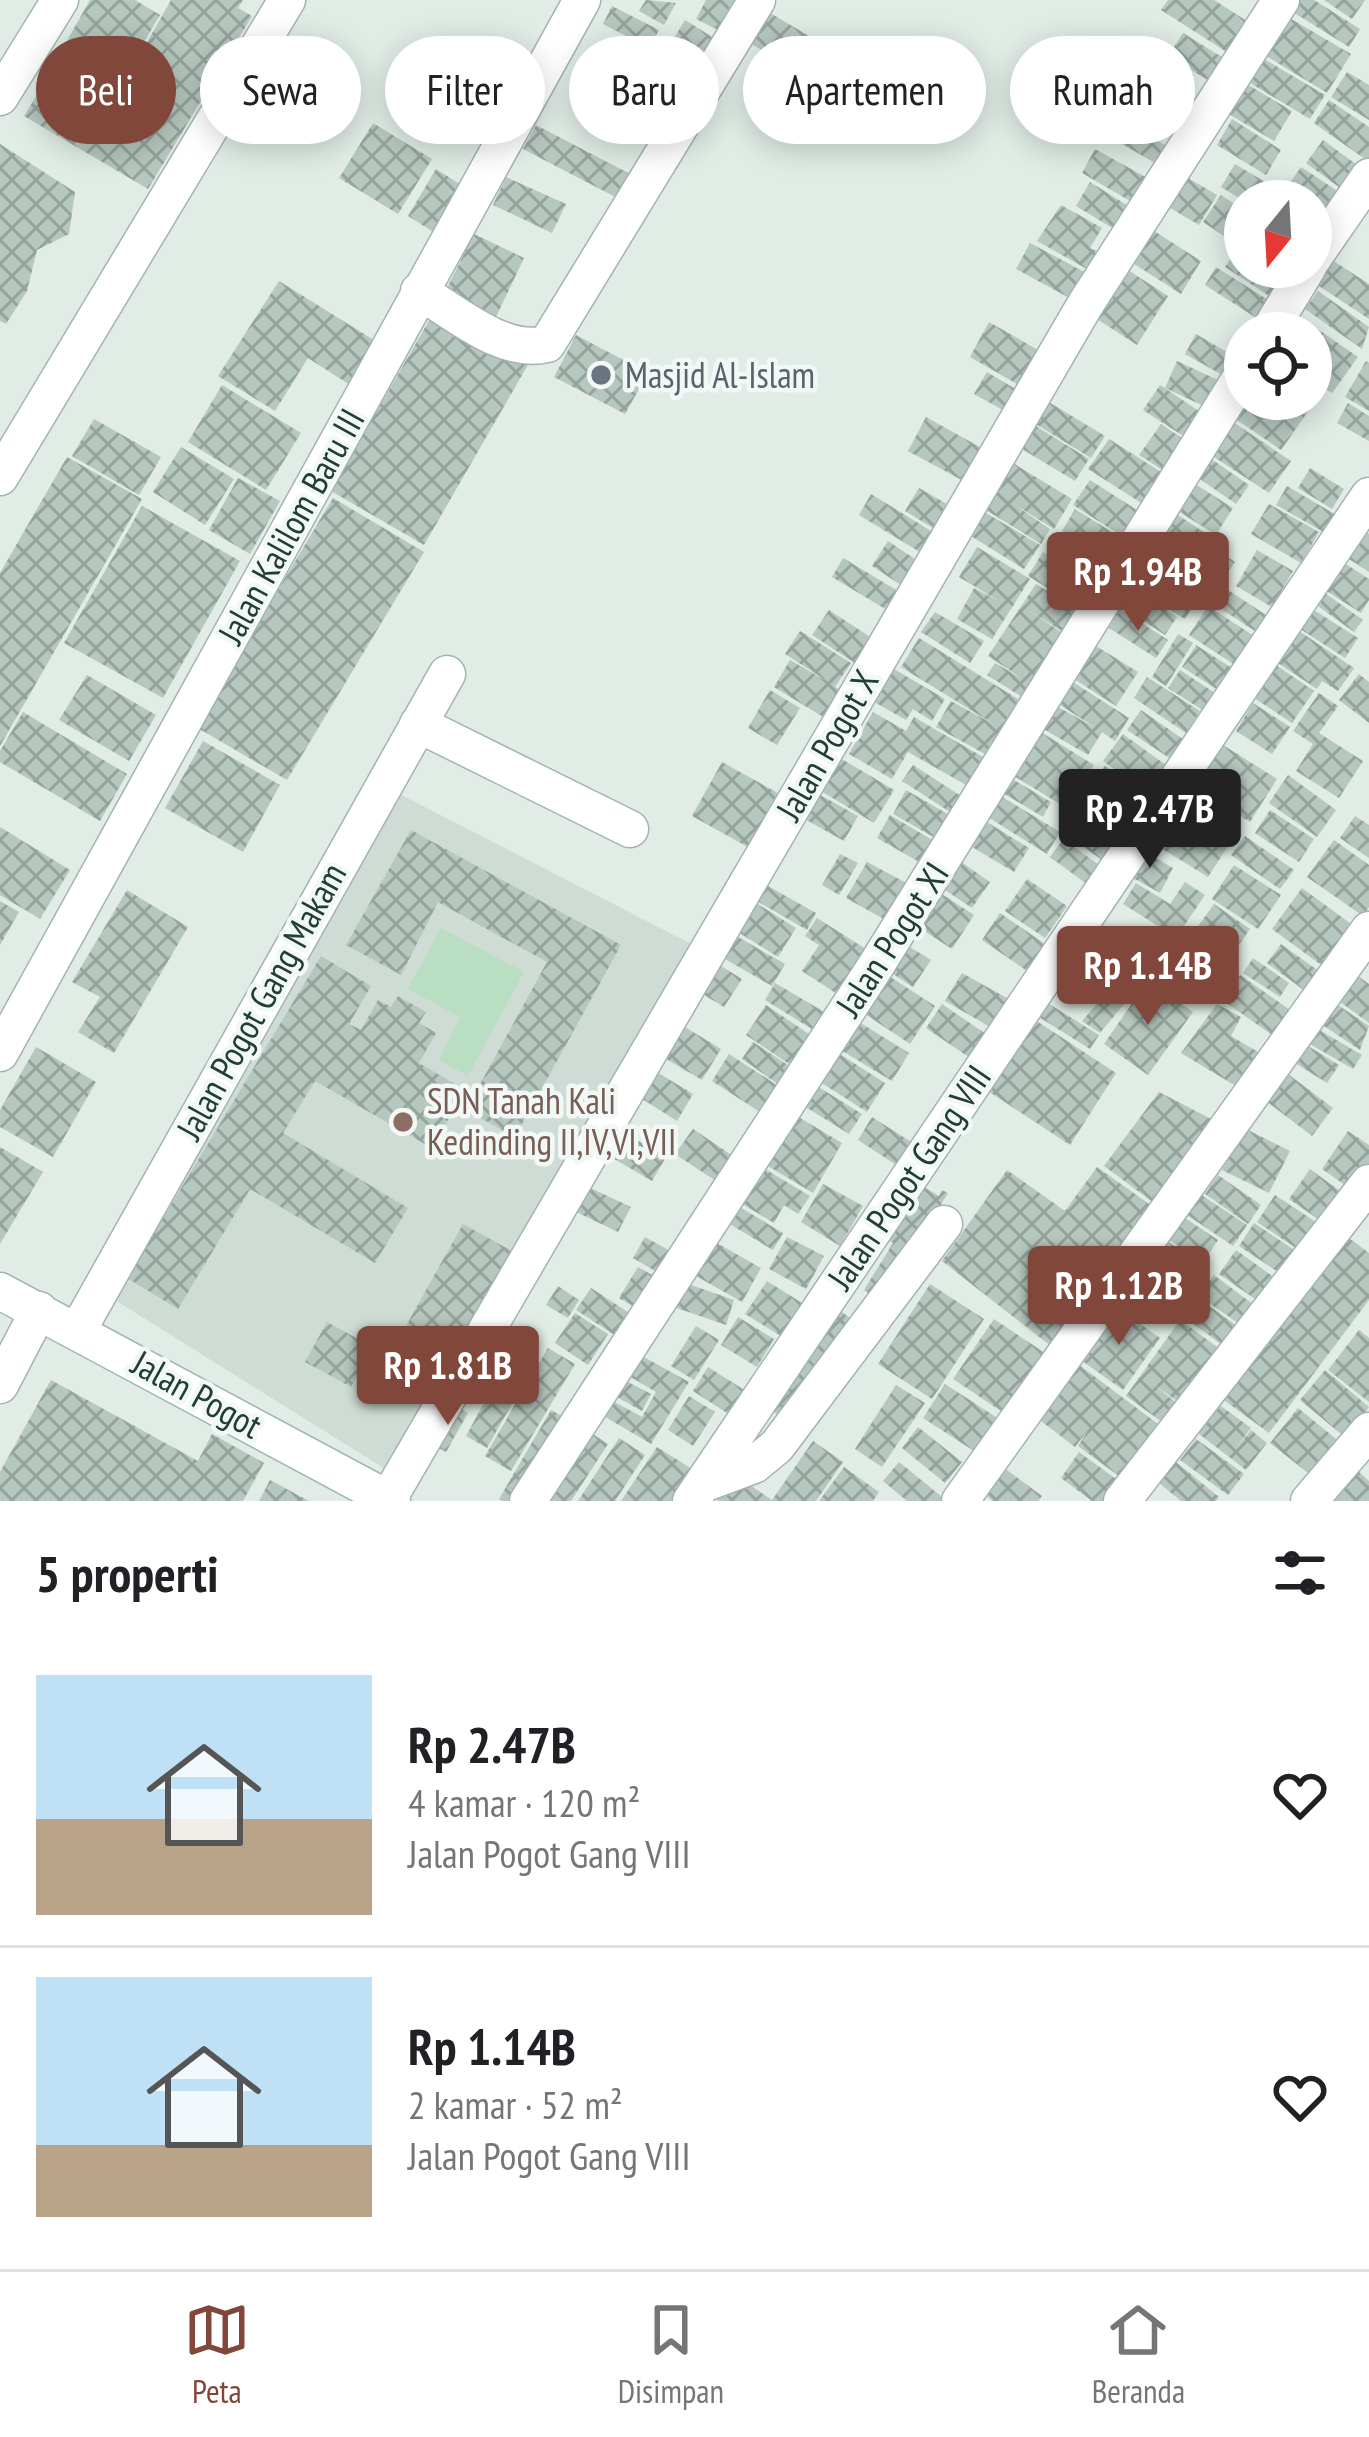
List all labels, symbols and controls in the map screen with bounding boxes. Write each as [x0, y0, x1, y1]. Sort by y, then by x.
chip: Beli [36, 36, 176, 144]
chip: Sewa [200, 36, 361, 144]
chip: Filter [385, 36, 545, 144]
chip: Baru [569, 36, 719, 144]
chip: Apartemen [743, 36, 986, 144]
chip: Rumah [1010, 36, 1195, 144]
north arrow [1224, 180, 1332, 288]
map controls [1224, 180, 1332, 420]
button: locate [1224, 312, 1332, 420]
place label: Masjid Al-Islam [625, 351, 815, 398]
marker: Masjid Al-Islam [588, 362, 614, 388]
street label: Jalan Kalilom Baru III [206, 400, 375, 652]
pin: Rp 1.94B [1014, 532, 1262, 634]
text: Rp 1.94B [1074, 545, 1202, 596]
street label: Jalan Pogot X [764, 661, 888, 829]
pin: Rp 2.47B [1026, 769, 1274, 871]
text: Rp 2.47B [1086, 782, 1214, 833]
street label: Jalan Pogot XI [824, 853, 959, 1025]
street label: Jalan Pogot Gang Makam [165, 854, 356, 1148]
pin: Rp 1.14B [1024, 926, 1272, 1028]
text: Rp 1.14B [1084, 939, 1212, 990]
street label: Jalan Pogot Gang VIII [816, 1055, 1001, 1299]
place label: SDN Tanah Kali Kedinding II,IV,VI,VII [427, 1077, 676, 1165]
marker: SDN Tanah Kali Kedinding II,IV,VI,VII [390, 1109, 416, 1135]
pin: Rp 1.12B [995, 1246, 1243, 1348]
text: Rp 1.12B [1055, 1259, 1183, 1310]
pin: Rp 1.81B [324, 1326, 572, 1428]
street label: Jalan Pogot [123, 1338, 270, 1448]
text: Rp 1.81B [384, 1339, 512, 1390]
text: 5 properti [36, 1540, 218, 1606]
icon: filters [1267, 1540, 1333, 1606]
text: Rp 2.47B [408, 1711, 576, 1777]
icon: home [132, 1723, 276, 1867]
icon: heart [1267, 1762, 1333, 1828]
text: 4 kamar · 120 m² [408, 1777, 640, 1828]
text: Jalan Pogot Gang VIII [408, 1828, 690, 1879]
text: Rp 1.14B [408, 2013, 576, 2079]
icon: home [132, 2025, 276, 2169]
icon: heart [1267, 2064, 1333, 2130]
text: 2 kamar · 52 m² [408, 2079, 623, 2130]
text: Jalan Pogot Gang VIII [408, 2130, 690, 2181]
tab: Peta [184, 2297, 250, 2412]
tab: Disimpan [618, 2297, 724, 2412]
tab: Beranda [1092, 2297, 1185, 2412]

